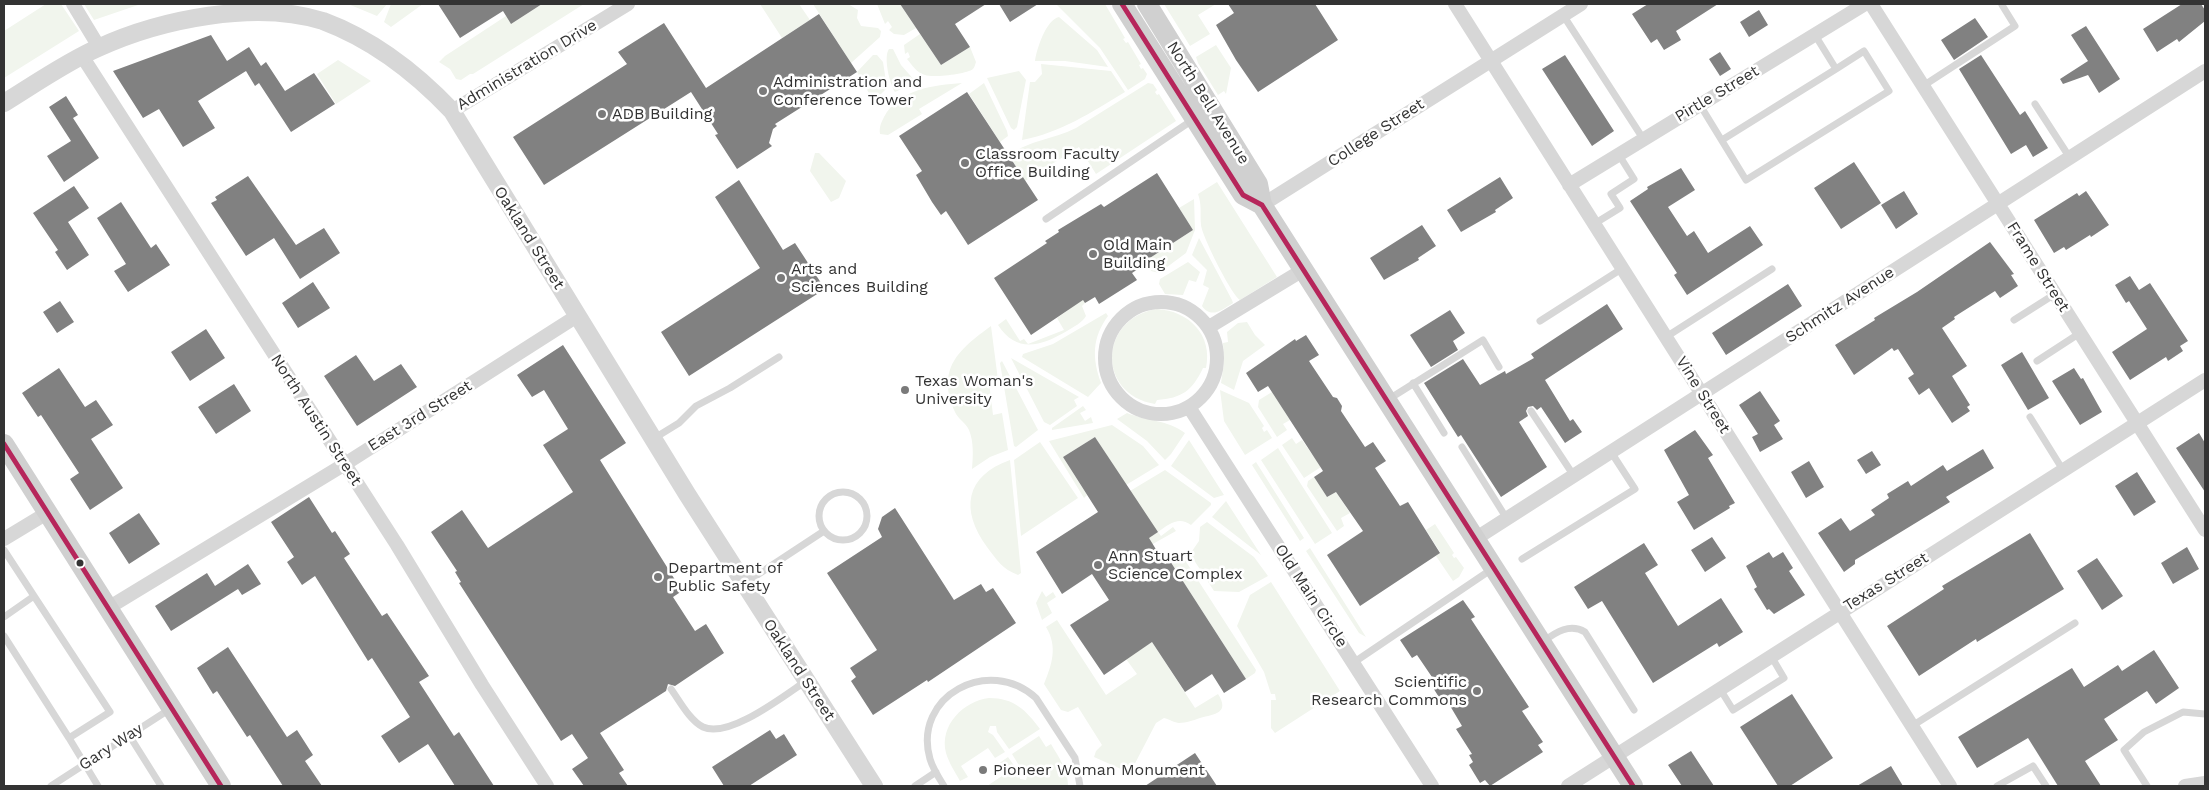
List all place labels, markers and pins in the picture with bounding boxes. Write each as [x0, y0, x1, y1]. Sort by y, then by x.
place label: Administration and Conference Tower [773, 72, 922, 110]
marker: Administration and Conference Tower [757, 85, 769, 97]
place label: ADB Building [612, 104, 712, 124]
marker: ADB Building [596, 108, 608, 120]
place label: Classroom Faculty Office Building [975, 144, 1119, 182]
marker: Classroom Faculty Office Building [959, 157, 971, 169]
place label: Old Main Building [1103, 235, 1172, 273]
marker: Old Main Building [1087, 248, 1099, 260]
place label: Arts and Sciences Building [791, 259, 928, 297]
marker: Arts and Sciences Building [775, 272, 787, 284]
place label: Texas Woman's University [915, 371, 1033, 409]
marker: Texas Woman's University [899, 384, 911, 396]
place label: Ann Stuart Science Complex [1108, 546, 1242, 584]
unlabelled marker [75, 558, 85, 568]
place label: Department of Public Safety [668, 558, 783, 596]
marker: Ann Stuart Science Complex [1092, 559, 1104, 571]
marker: Department of Public Safety [652, 571, 664, 583]
place label: Scientific Research Commons [1311, 672, 1467, 710]
marker: Scientific Research Commons [1471, 685, 1483, 697]
place label: Pioneer Woman Monument [993, 760, 1205, 780]
marker: Pioneer Woman Monument [977, 764, 989, 776]

